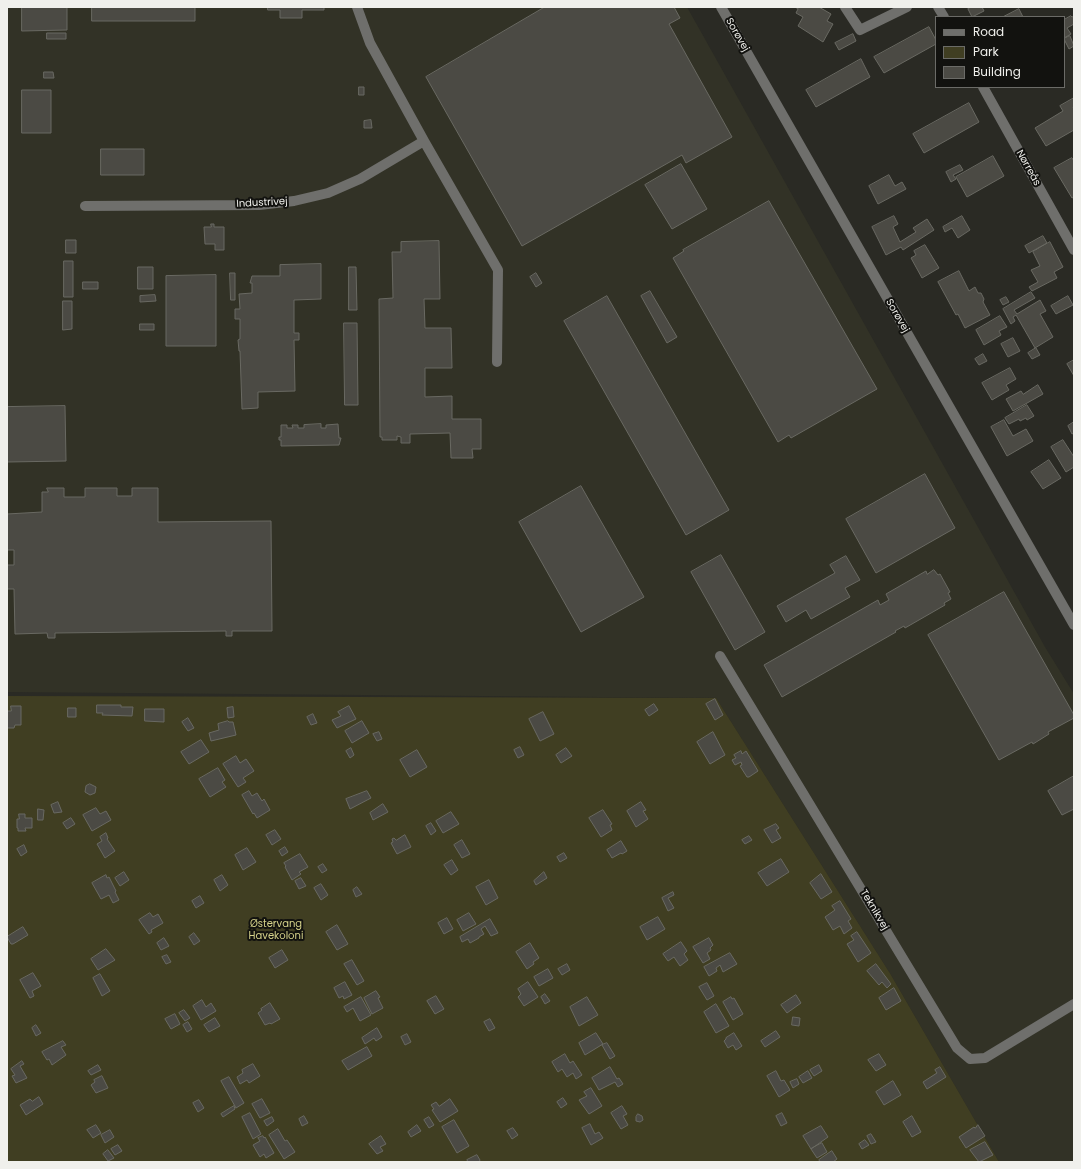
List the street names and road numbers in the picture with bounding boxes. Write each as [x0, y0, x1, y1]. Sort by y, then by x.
street label: Sorøvej [723, 16, 751, 54]
street label: Nørreås [1013, 148, 1043, 188]
street label: Industrivej [236, 196, 288, 210]
street label: Sorøvej [883, 297, 911, 335]
street label: Teknikvej [857, 888, 891, 932]

